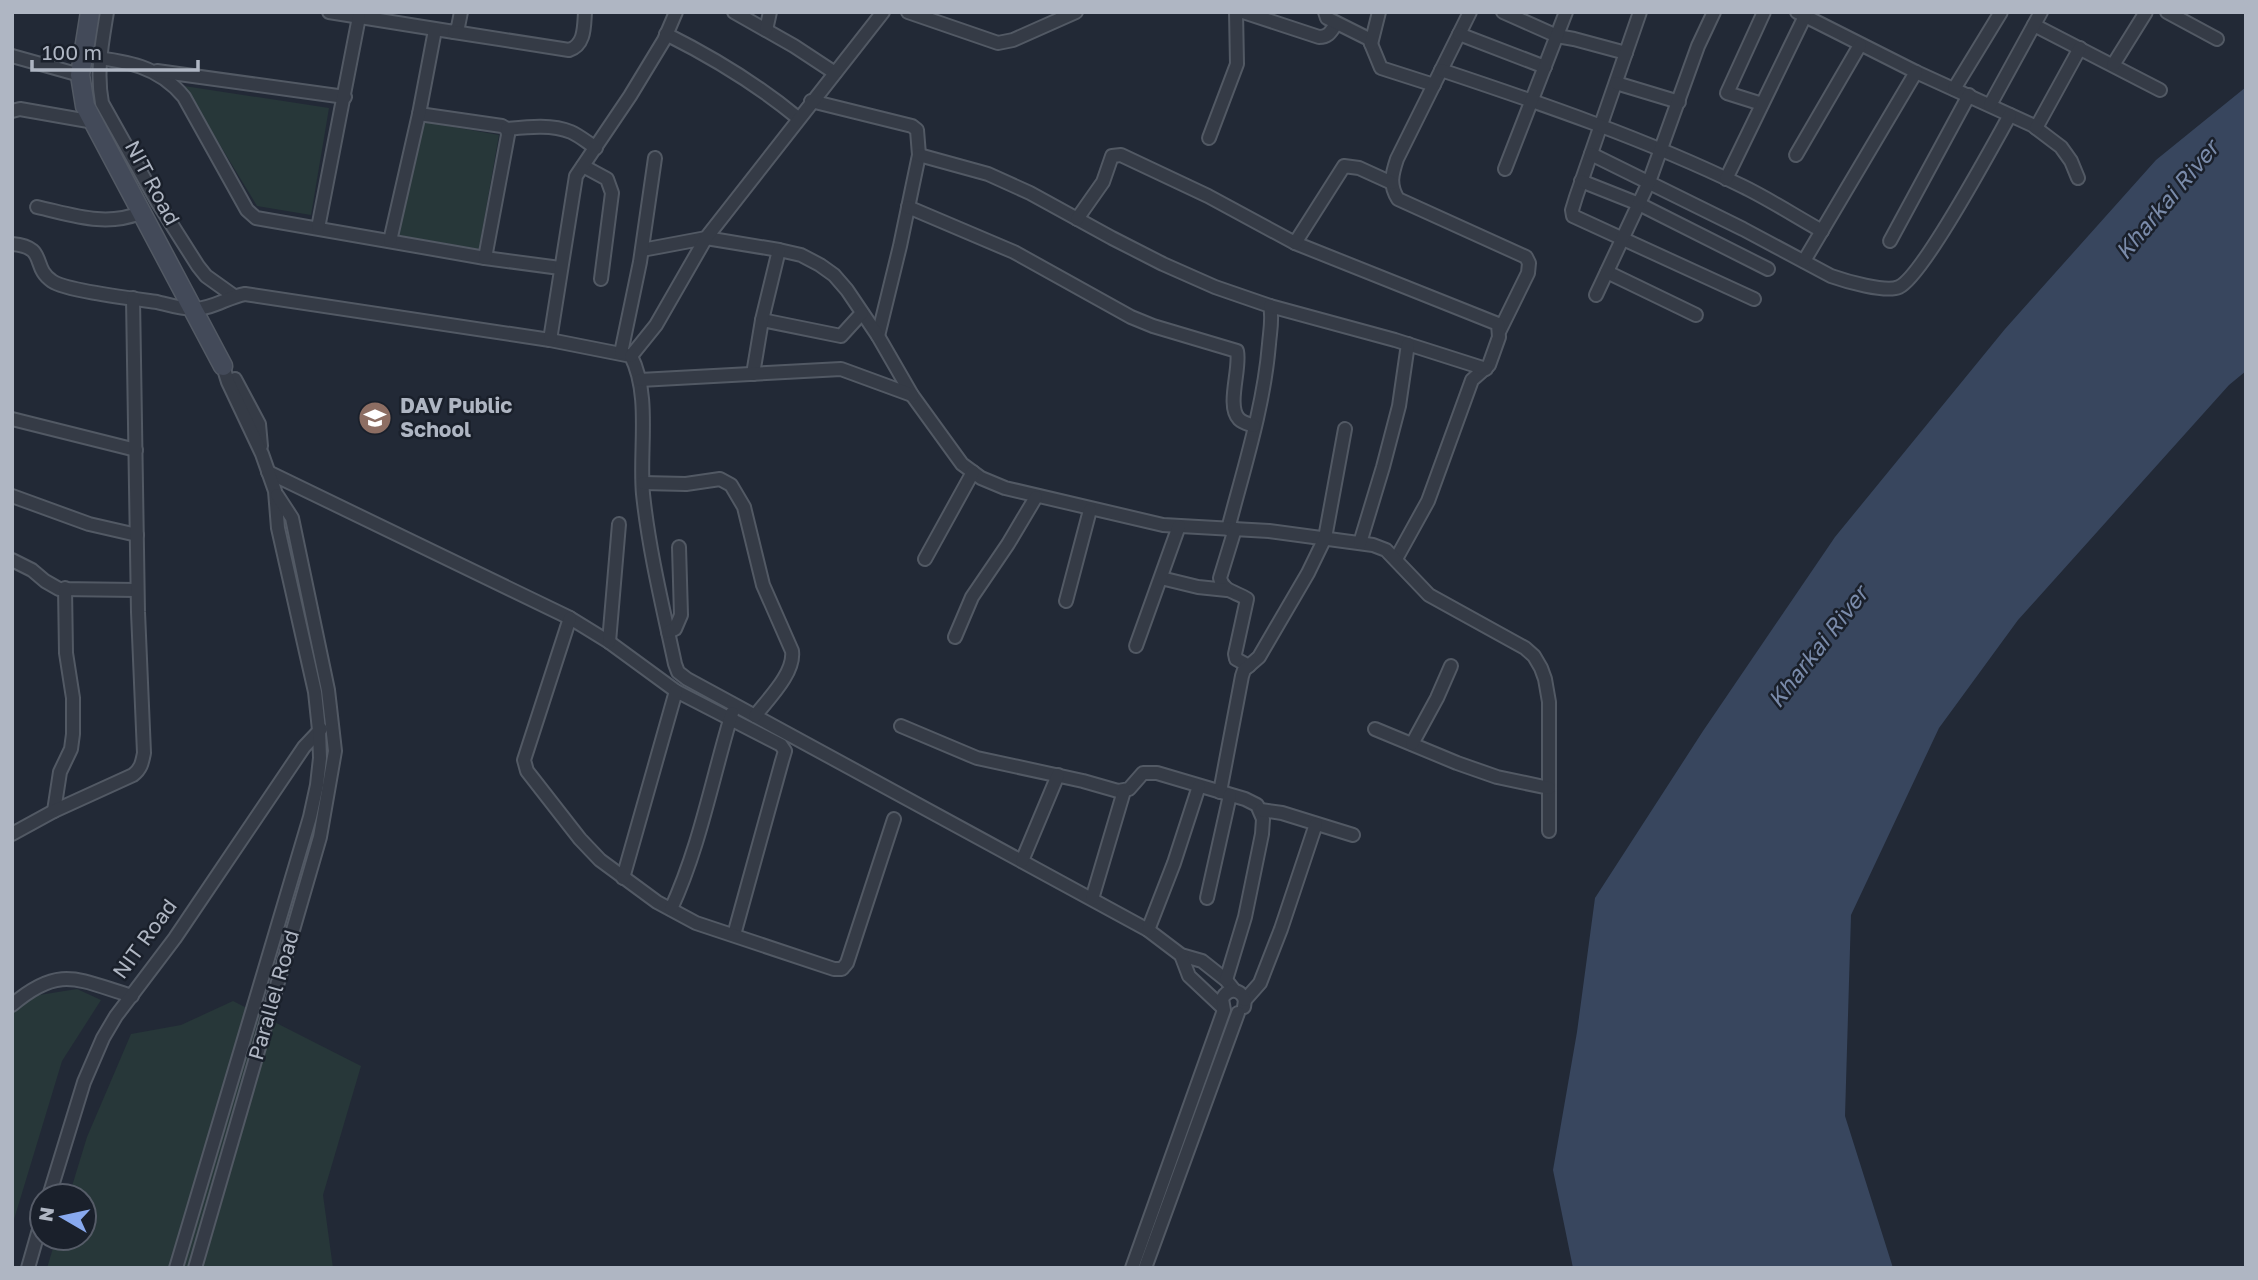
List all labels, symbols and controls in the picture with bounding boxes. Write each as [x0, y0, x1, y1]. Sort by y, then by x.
scale bar [32, 28, 198, 72]
text: 100 m [42, 39, 102, 65]
water label: Kharkai River [2109, 132, 2226, 264]
street label: NIT Road [120, 136, 186, 229]
place label: DAV Public School [400, 392, 512, 442]
school or university icon: DAV Public School [356, 399, 394, 437]
water label: Kharkai River [1761, 578, 1875, 713]
street label: NIT Road [107, 893, 182, 983]
street label: Parallel Road [242, 927, 304, 1063]
north arrow [28, 1182, 98, 1252]
text: N [33, 1205, 58, 1223]

